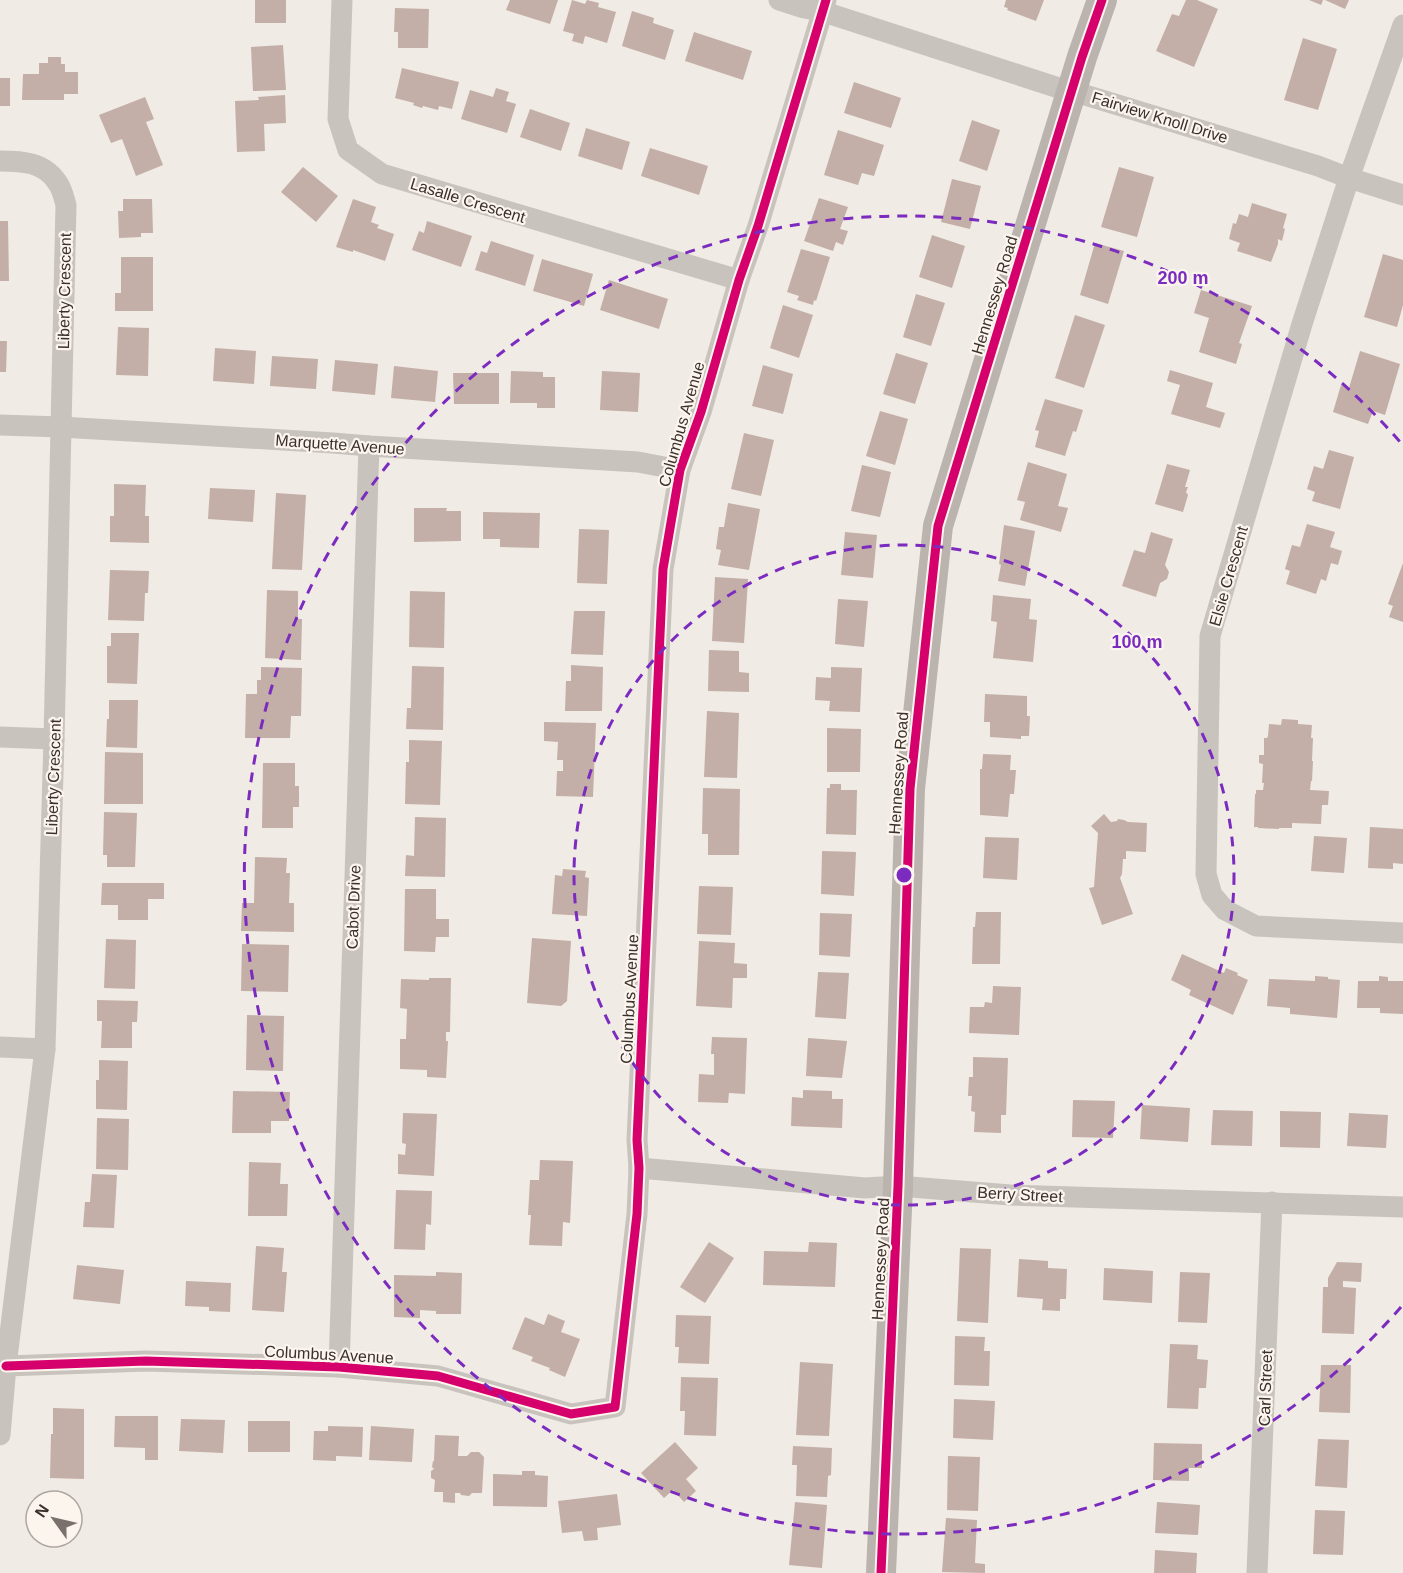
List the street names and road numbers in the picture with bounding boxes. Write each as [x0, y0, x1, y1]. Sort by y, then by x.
street label: Fairview Knoll Drive [1090, 89, 1230, 146]
street label: Lasalle Crescent [408, 175, 528, 226]
street label: Liberty Crescent [55, 232, 74, 349]
street label: Hennessey Road [968, 234, 1021, 356]
street label: Columbus Avenue [655, 359, 708, 489]
street label: Marquette Avenue [275, 432, 405, 458]
street label: Elsie Crescent [1206, 524, 1251, 628]
street label: Hennessey Road [886, 711, 911, 835]
street label: Liberty Crescent [43, 718, 64, 836]
street label: Cabot Drive [344, 864, 363, 950]
street label: Columbus Avenue [618, 934, 641, 1064]
street label: Berry Street [977, 1184, 1064, 1205]
street label: Hennessey Road [869, 1197, 892, 1321]
street label: Columbus Avenue [264, 1343, 394, 1366]
street label: Carl Street [1256, 1349, 1275, 1427]

